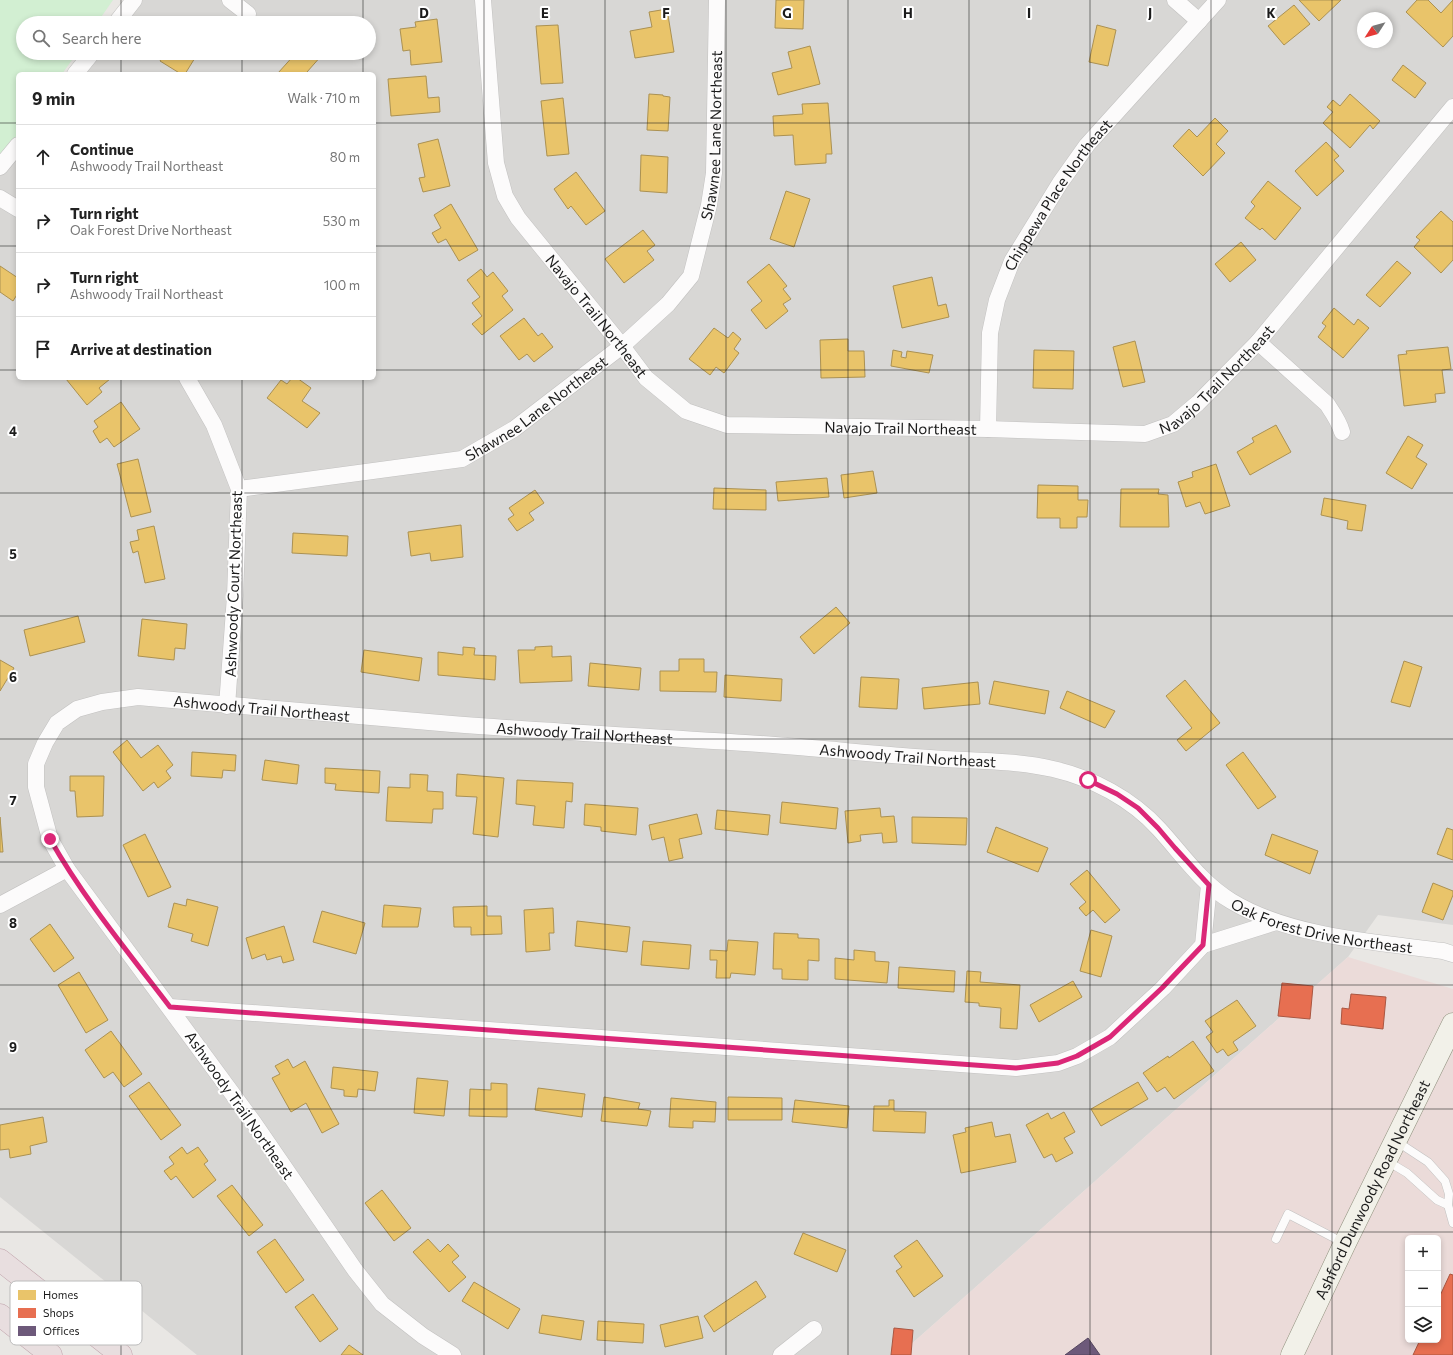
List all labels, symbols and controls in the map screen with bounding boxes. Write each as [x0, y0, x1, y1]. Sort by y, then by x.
text: D [419, 5, 429, 21]
text: E [541, 5, 549, 21]
text: F [662, 5, 670, 21]
text: G [782, 5, 792, 21]
text: H [903, 5, 913, 21]
text: I [1027, 5, 1031, 21]
text: J [1148, 5, 1152, 21]
text: K [1266, 5, 1276, 21]
north arrow [1357, 12, 1393, 48]
search box [16, 16, 376, 60]
icon: search [30, 27, 52, 49]
text: Search here [62, 29, 141, 47]
street label: Shawnee Lane Northeast [697, 50, 725, 222]
text: 9 min [32, 88, 75, 109]
text: Walk · 710 m [287, 90, 360, 106]
street label: Chippewa Place Northeast [1000, 115, 1115, 273]
text: Continue [70, 140, 134, 158]
icon: ahead [32, 146, 54, 168]
text: 80 m [330, 149, 360, 165]
text: Ashwoody Trail Northeast [70, 158, 223, 174]
text: Turn right [70, 204, 139, 222]
icon: right [32, 210, 54, 232]
text: 530 m [323, 213, 360, 229]
text: Oak Forest Drive Northeast [70, 222, 232, 238]
street label: Navajo Trail Northeast [542, 251, 651, 381]
text: Turn right [70, 268, 139, 286]
icon: right [32, 274, 54, 296]
text: 100 m [324, 277, 360, 293]
text: Ashwoody Trail Northeast [70, 286, 223, 302]
street label: Navajo Trail Northeast [1156, 321, 1278, 437]
icon: arrive [32, 338, 54, 360]
text: Arrive at destination [70, 340, 212, 358]
street label: Shawnee Lane Northeast [462, 352, 611, 464]
street label: Navajo Trail Northeast [824, 417, 977, 438]
text: 4 [9, 423, 17, 439]
street label: Ashwoody Court Northeast [221, 490, 245, 678]
text: 5 [9, 546, 17, 562]
text: 6 [9, 669, 17, 685]
street label: Ashwoody Trail Northeast [173, 691, 351, 725]
street label: Ashwoody Trail Northeast [496, 718, 673, 747]
street label: Ashwoody Trail Northeast [819, 740, 997, 770]
route start [1079, 771, 1097, 789]
text: 7 [9, 792, 17, 808]
route end [41, 830, 59, 848]
street label: Oak Forest Drive Northeast [1228, 894, 1414, 956]
text: 8 [9, 915, 17, 931]
street label: Ashwoody Trail Northeast [182, 1027, 298, 1183]
text: 9 [9, 1039, 17, 1055]
street label: Ashford Dunwoody Road Northeast [1311, 1077, 1433, 1302]
map controls [1405, 1235, 1441, 1343]
button: + [1405, 1235, 1441, 1271]
button: − [1405, 1271, 1441, 1307]
legend [10, 1281, 142, 1345]
text: Homes [43, 1288, 78, 1301]
text: Shops [43, 1306, 74, 1319]
button: layers [1405, 1307, 1441, 1343]
text: Offices [43, 1324, 80, 1337]

